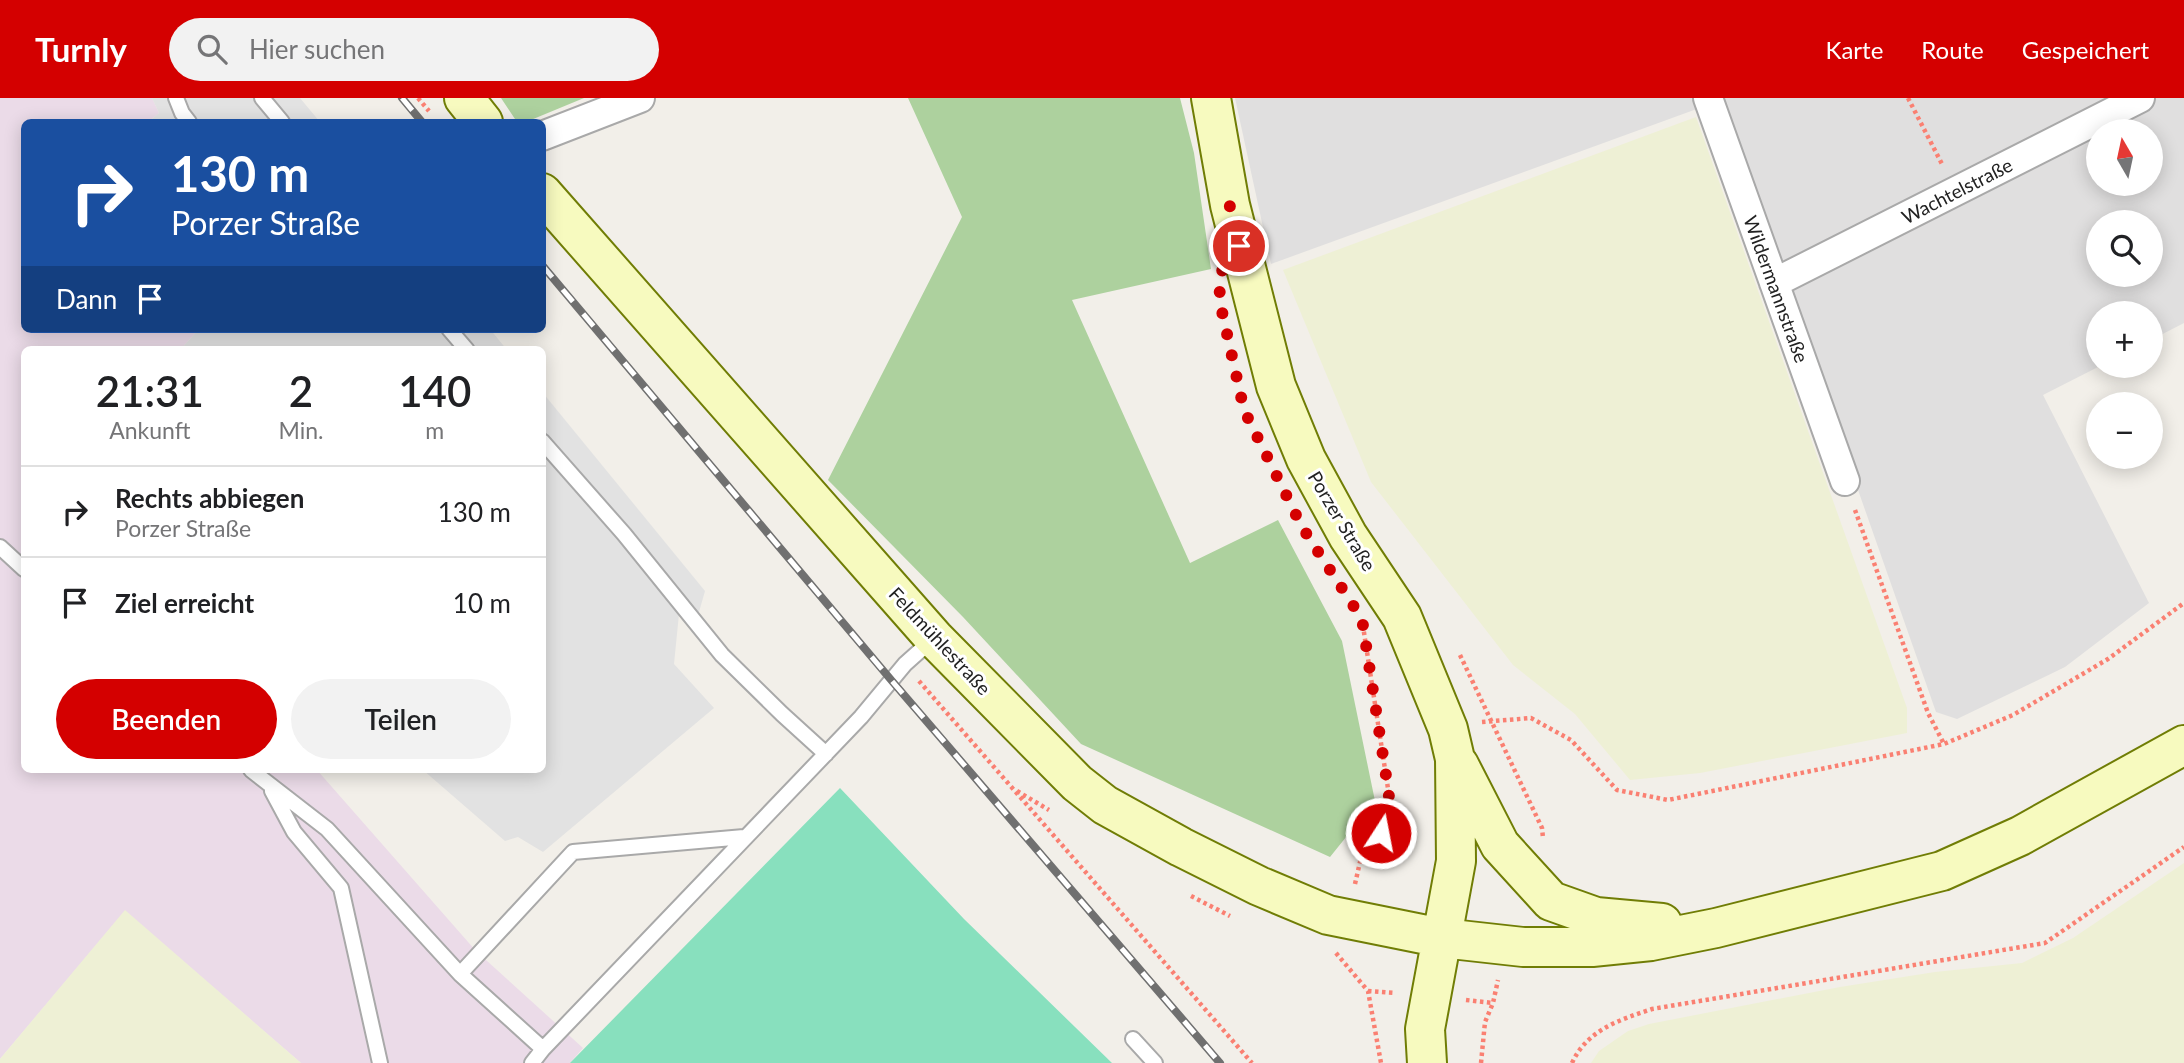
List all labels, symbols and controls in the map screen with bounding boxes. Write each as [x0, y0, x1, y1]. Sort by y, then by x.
search box [169, 18, 659, 81]
text: Turnly [35, 29, 127, 69]
icon: search [193, 30, 231, 68]
text: Hier suchen [249, 33, 385, 65]
text: Karte [1826, 35, 1883, 64]
text: Route [1921, 35, 1984, 64]
text: Gespeichert [2022, 35, 2149, 64]
north arrow [2086, 119, 2163, 196]
map controls [2086, 119, 2163, 469]
text: 130 m [171, 144, 309, 202]
icon: right [56, 147, 147, 238]
street label: Wachtelstraße [1898, 153, 2016, 228]
text: Porzer Straße [171, 203, 360, 242]
button: search [2086, 210, 2163, 287]
street label: Wildermannstraße [1739, 212, 1814, 366]
pin [1209, 216, 1269, 276]
icon: arrive [1220, 227, 1258, 265]
icon: arrive [131, 280, 169, 318]
text: Dann [56, 283, 117, 315]
button: + [2086, 301, 2163, 378]
text: 21:31 [96, 366, 204, 416]
text: 2 [289, 366, 313, 416]
text: 140 [398, 366, 471, 416]
button: − [2086, 392, 2163, 469]
text: Ankunft [109, 416, 190, 444]
text: Min. [279, 416, 323, 444]
text: m [425, 416, 444, 444]
street label: Porzer Straße [1304, 467, 1381, 575]
text: Rechts abbiegen [115, 482, 304, 514]
icon: right [56, 493, 94, 531]
text: 130 m [438, 496, 511, 528]
text: Porzer Straße [115, 514, 251, 542]
street label: Feldmühlestraße [885, 582, 996, 699]
icon: arrive [56, 584, 94, 622]
text: Ziel erreicht [115, 587, 254, 619]
text: 10 m [453, 587, 511, 619]
button: Beenden [56, 679, 277, 759]
button: Teilen [291, 679, 511, 759]
position arrow [1344, 796, 1418, 870]

